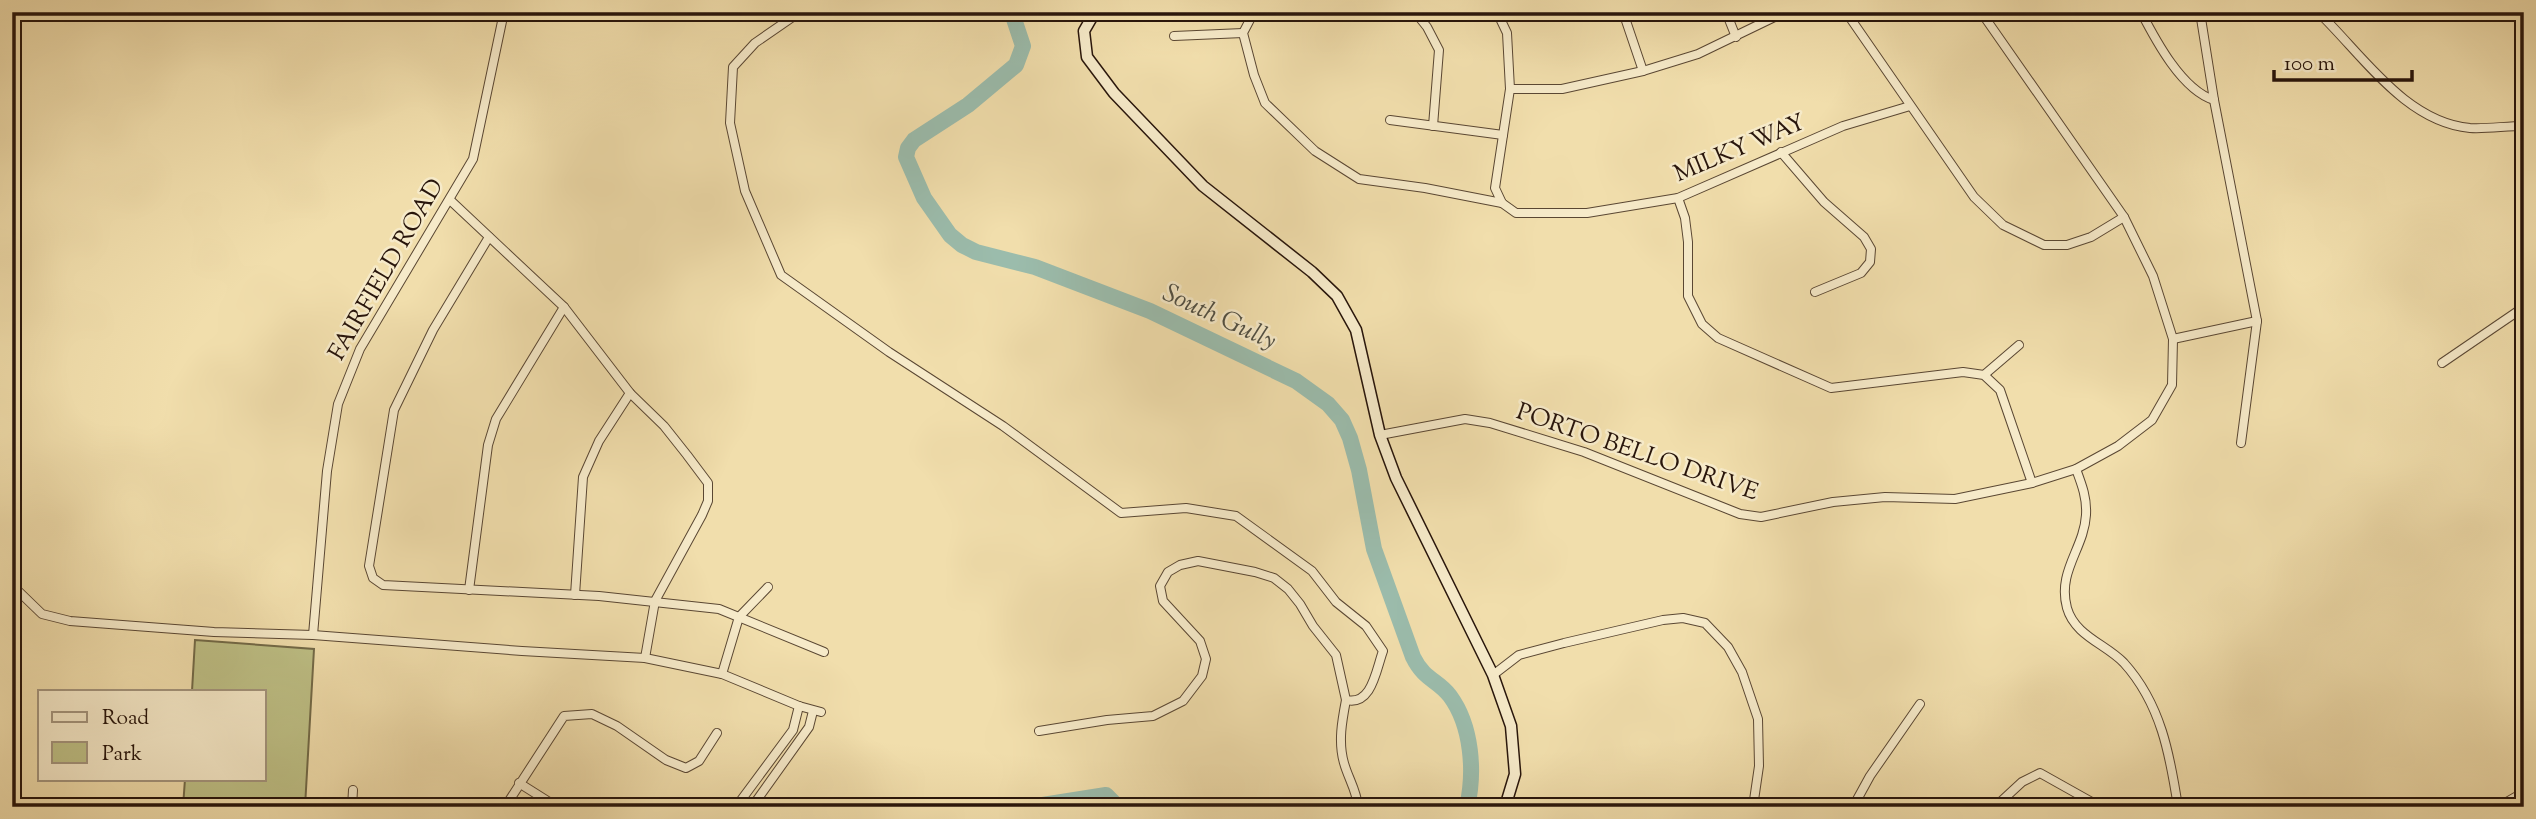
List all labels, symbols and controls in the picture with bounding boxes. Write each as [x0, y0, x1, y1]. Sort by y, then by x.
scale bar [2274, 38, 2412, 82]
text: 100 m [2284, 50, 2335, 80]
street label: MILKY WAY [1669, 106, 1811, 192]
street label: FAIRFIELD ROAD [321, 173, 453, 367]
water label: South Gully [1156, 276, 1282, 360]
street label: PORTO BELLO DRIVE [1512, 396, 1763, 511]
legend [38, 690, 266, 780]
text: Road [102, 704, 149, 734]
text: Park [102, 740, 143, 770]

